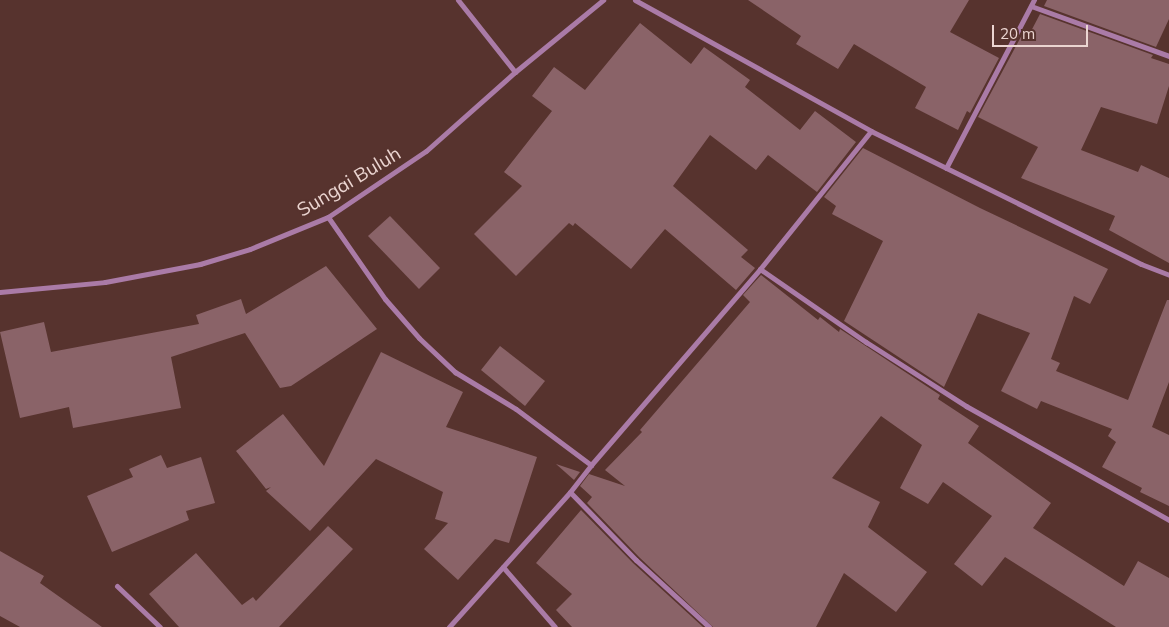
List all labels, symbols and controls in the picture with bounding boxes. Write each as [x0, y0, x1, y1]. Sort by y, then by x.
scale bar [994, 15, 1090, 47]
text: 20 m [1000, 24, 1035, 43]
street label: Sungai Buluh [293, 142, 405, 222]

